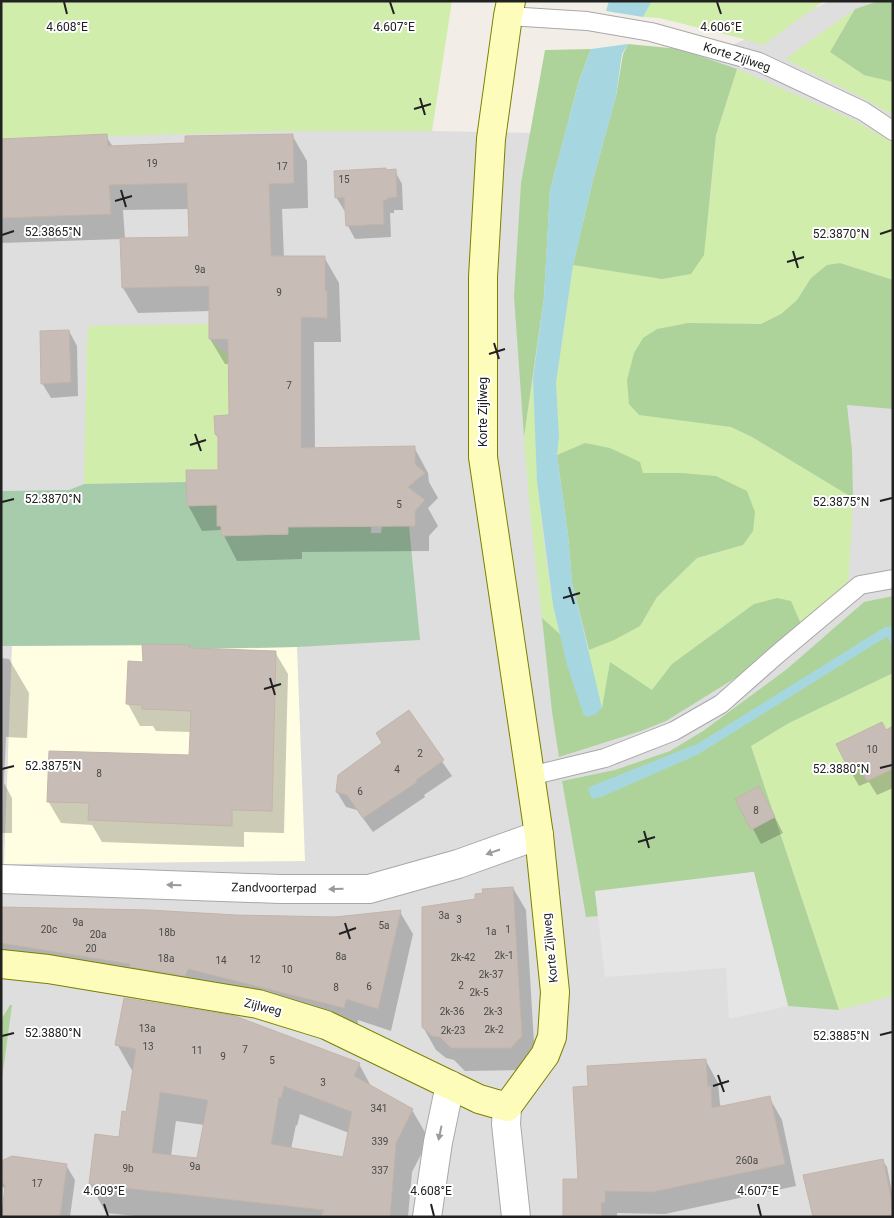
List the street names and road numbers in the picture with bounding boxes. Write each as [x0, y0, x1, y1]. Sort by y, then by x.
street label: Korte Zijlweg [702, 40, 772, 74]
street label: Korte Zijlweg [476, 377, 490, 447]
street label: Zandvoorterpad [231, 880, 317, 896]
street label: Korte Zijlweg [539, 913, 561, 983]
street label: Zijlweg [243, 996, 283, 1018]

